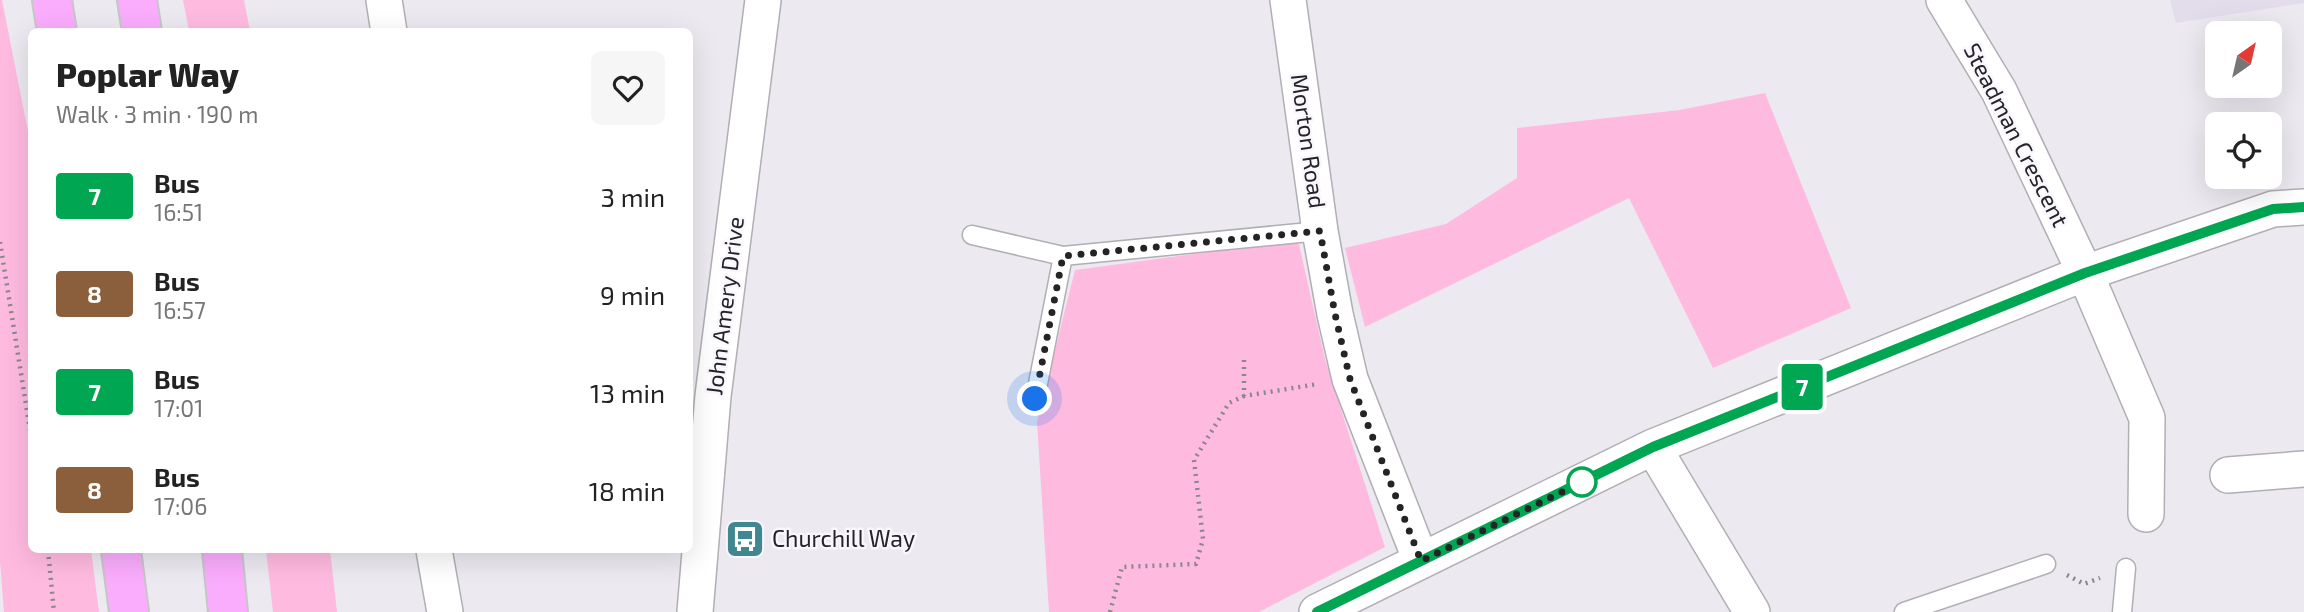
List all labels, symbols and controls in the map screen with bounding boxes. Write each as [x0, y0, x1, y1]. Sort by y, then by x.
north arrow [2205, 21, 2282, 98]
map controls [2205, 21, 2282, 189]
street label: Steadman Crescent [1958, 38, 2075, 231]
button: heart [591, 51, 665, 125]
text: Poplar Way [56, 54, 239, 94]
street label: Morton Road [1286, 72, 1332, 210]
text: Walk · 3 min · 190 m [56, 100, 258, 128]
button: locate [2205, 112, 2282, 189]
text: Bus [154, 167, 200, 198]
text: 7 [88, 181, 101, 210]
text: 3 min [600, 181, 665, 212]
text: 16:51 [154, 198, 203, 226]
street label: John Amery Drive [699, 215, 749, 397]
text: Bus [154, 265, 200, 296]
text: 8 [87, 279, 102, 308]
text: 9 min [600, 279, 665, 310]
text: 16:57 [154, 296, 206, 324]
text: Bus [154, 363, 200, 394]
line badge: 7 [1779, 364, 1825, 410]
text: 7 [1796, 372, 1808, 401]
text: 7 [88, 377, 101, 406]
text: 13 min [590, 377, 665, 408]
your location [1017, 381, 1052, 416]
text: 17:01 [154, 394, 203, 422]
text: Bus [154, 461, 200, 492]
unlabelled marker [1567, 467, 1597, 497]
text: 8 [87, 475, 102, 504]
text: 18 min [589, 475, 665, 506]
text: 17:06 [154, 492, 207, 520]
bus stop icon: Churchill Way [724, 518, 766, 560]
place label: Churchill Way [772, 524, 915, 552]

